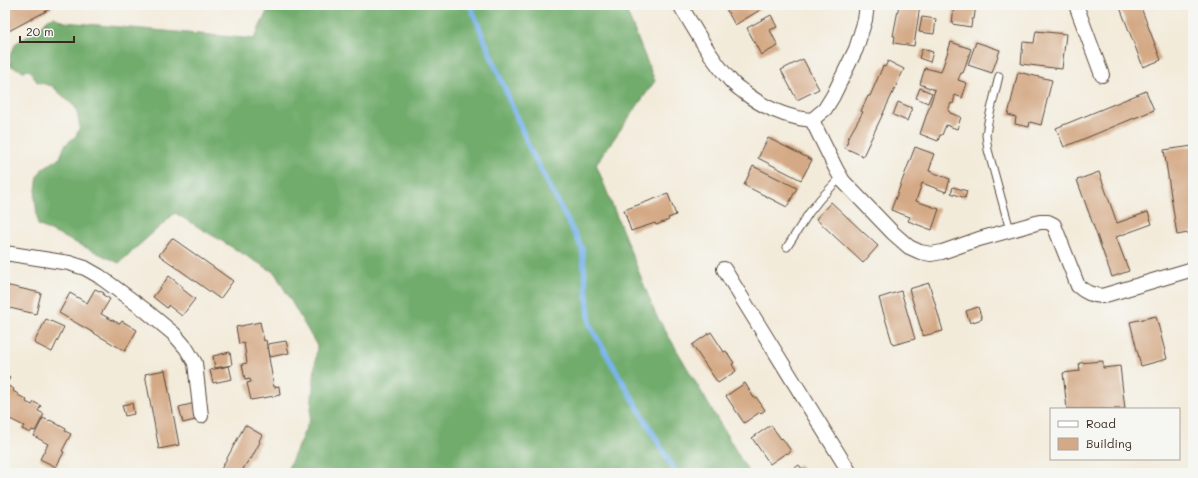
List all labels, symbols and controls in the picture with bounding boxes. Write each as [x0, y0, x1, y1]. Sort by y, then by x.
scale bar [20, 18, 74, 44]
text: 20 m [26, 23, 54, 39]
legend [1050, 408, 1180, 460]
text: Road [1086, 415, 1116, 431]
text: Building [1086, 435, 1132, 451]

